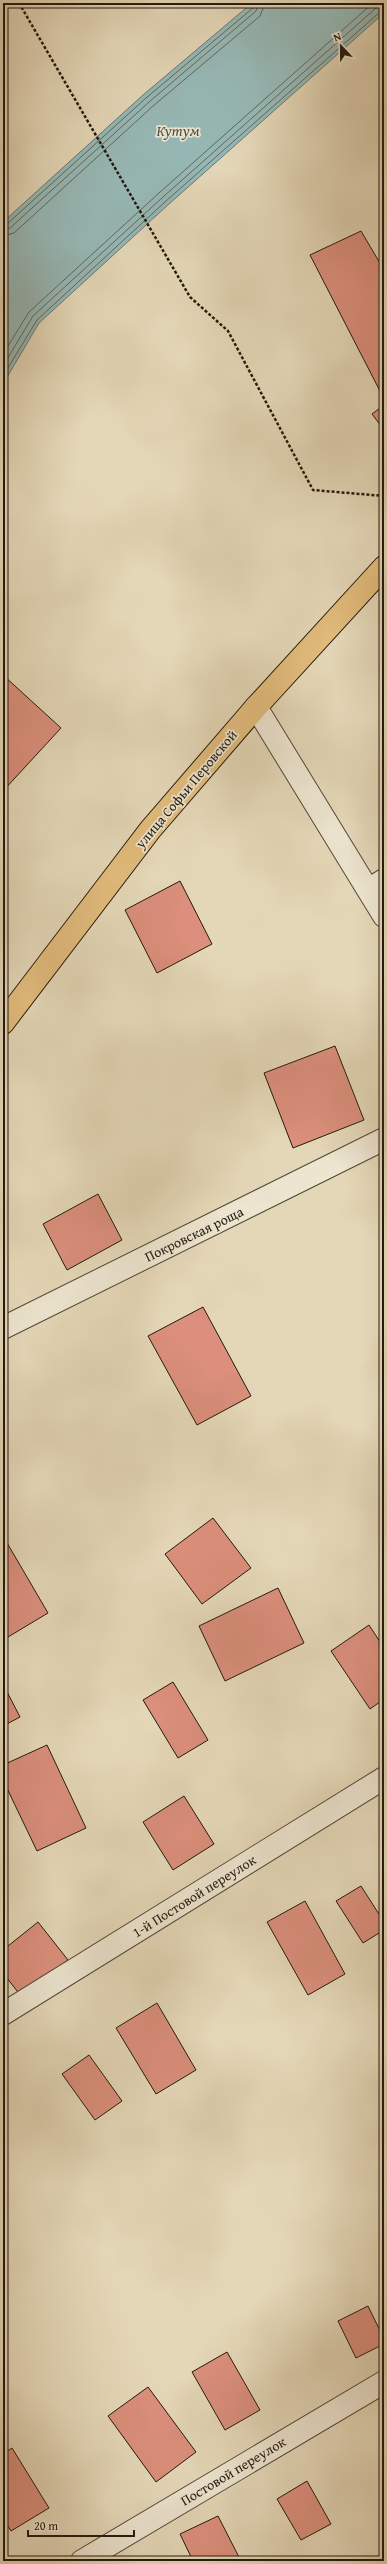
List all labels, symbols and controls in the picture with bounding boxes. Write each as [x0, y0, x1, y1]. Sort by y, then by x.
north arrow [321, 26, 361, 66]
text: N [331, 28, 344, 46]
water label: Кутум [157, 120, 200, 141]
street label: улица Софьи Перовской [130, 725, 242, 853]
street label: Покровская роща [141, 1201, 247, 1267]
street label: 1-й Постовой переулок [128, 1849, 260, 1942]
street label: Постовой переулок [177, 2431, 290, 2510]
scale bar [28, 2512, 134, 2538]
text: 20 m [34, 2517, 58, 2534]

